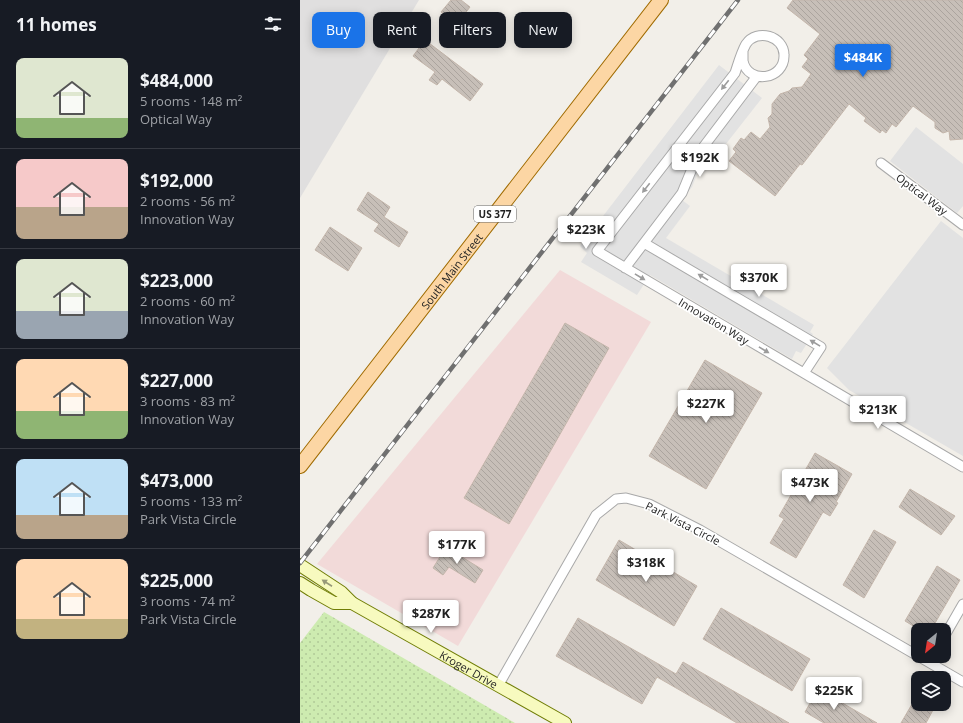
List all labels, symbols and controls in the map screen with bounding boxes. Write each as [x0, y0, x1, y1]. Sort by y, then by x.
chip: Buy [312, 12, 365, 48]
chip: Rent [373, 12, 431, 48]
chip: Filters [439, 12, 506, 48]
chip: New [514, 12, 572, 48]
text: 11 homes [16, 13, 97, 36]
icon: filters [262, 13, 284, 35]
pin: $484K [835, 44, 891, 78]
text: $484K [844, 48, 882, 66]
text: $484,000 [140, 69, 213, 92]
icon: home [48, 74, 96, 122]
one-way arrow [721, 80, 730, 91]
text: 5 rooms · 148 m² [140, 92, 242, 110]
text: Optical Way [140, 110, 212, 128]
pin: $192K [672, 144, 728, 178]
text: $192K [681, 148, 719, 166]
text: $192,000 [140, 169, 213, 192]
street label: Optical Way [893, 170, 951, 219]
icon: home [48, 175, 96, 223]
one-way arrow [641, 183, 650, 194]
text: 2 rooms · 56 m² [140, 192, 235, 210]
road number: US 377 [474, 206, 516, 222]
text: Innovation Way [140, 210, 234, 228]
pin: $223K [558, 216, 614, 250]
text: $223K [567, 220, 605, 238]
street label: South Main Street [417, 230, 485, 312]
pin: $370K [731, 264, 787, 298]
text: $370K [740, 268, 778, 286]
text: $223,000 [140, 269, 213, 292]
one-way arrow [634, 273, 646, 280]
one-way arrow [697, 274, 709, 281]
icon: home [48, 275, 96, 323]
text: 2 rooms · 60 m² [140, 292, 235, 310]
street label: Innovation Way [676, 294, 752, 348]
text: Innovation Way [140, 310, 234, 328]
one-way arrow [809, 340, 821, 347]
one-way arrow [758, 346, 770, 353]
text: $227,000 [140, 369, 213, 392]
icon: home [48, 375, 96, 423]
pin: $227K [678, 390, 734, 424]
text: 3 rooms · 83 m² [140, 392, 235, 410]
text: $227K [687, 394, 725, 412]
pin: $213K [850, 396, 906, 430]
text: $213K [859, 400, 897, 418]
text: Innovation Way [140, 410, 234, 428]
text: $473,000 [140, 469, 213, 492]
pin: $473K [782, 469, 838, 503]
text: $473K [791, 473, 829, 491]
icon: home [48, 475, 96, 523]
text: 5 rooms · 133 m² [140, 492, 242, 510]
street label: Park Vista Circle [643, 498, 723, 548]
text: Park Vista Circle [140, 510, 237, 528]
pin: $177K [429, 531, 485, 565]
text: $177K [438, 535, 476, 553]
pin: $318K [618, 549, 674, 583]
text: $318K [627, 553, 665, 571]
text: $225,000 [140, 569, 213, 592]
icon: home [48, 575, 96, 623]
one-way arrow [322, 579, 332, 587]
text: 3 rooms · 74 m² [140, 592, 235, 610]
pin: $287K [403, 600, 459, 634]
text: $287K [412, 604, 450, 622]
text: Park Vista Circle [140, 610, 237, 628]
north arrow [911, 623, 951, 663]
map controls [911, 623, 951, 711]
street label: Kroger Drive [437, 647, 501, 691]
button: layers [911, 671, 951, 711]
pin: $225K [806, 677, 862, 711]
text: $225K [815, 681, 853, 699]

